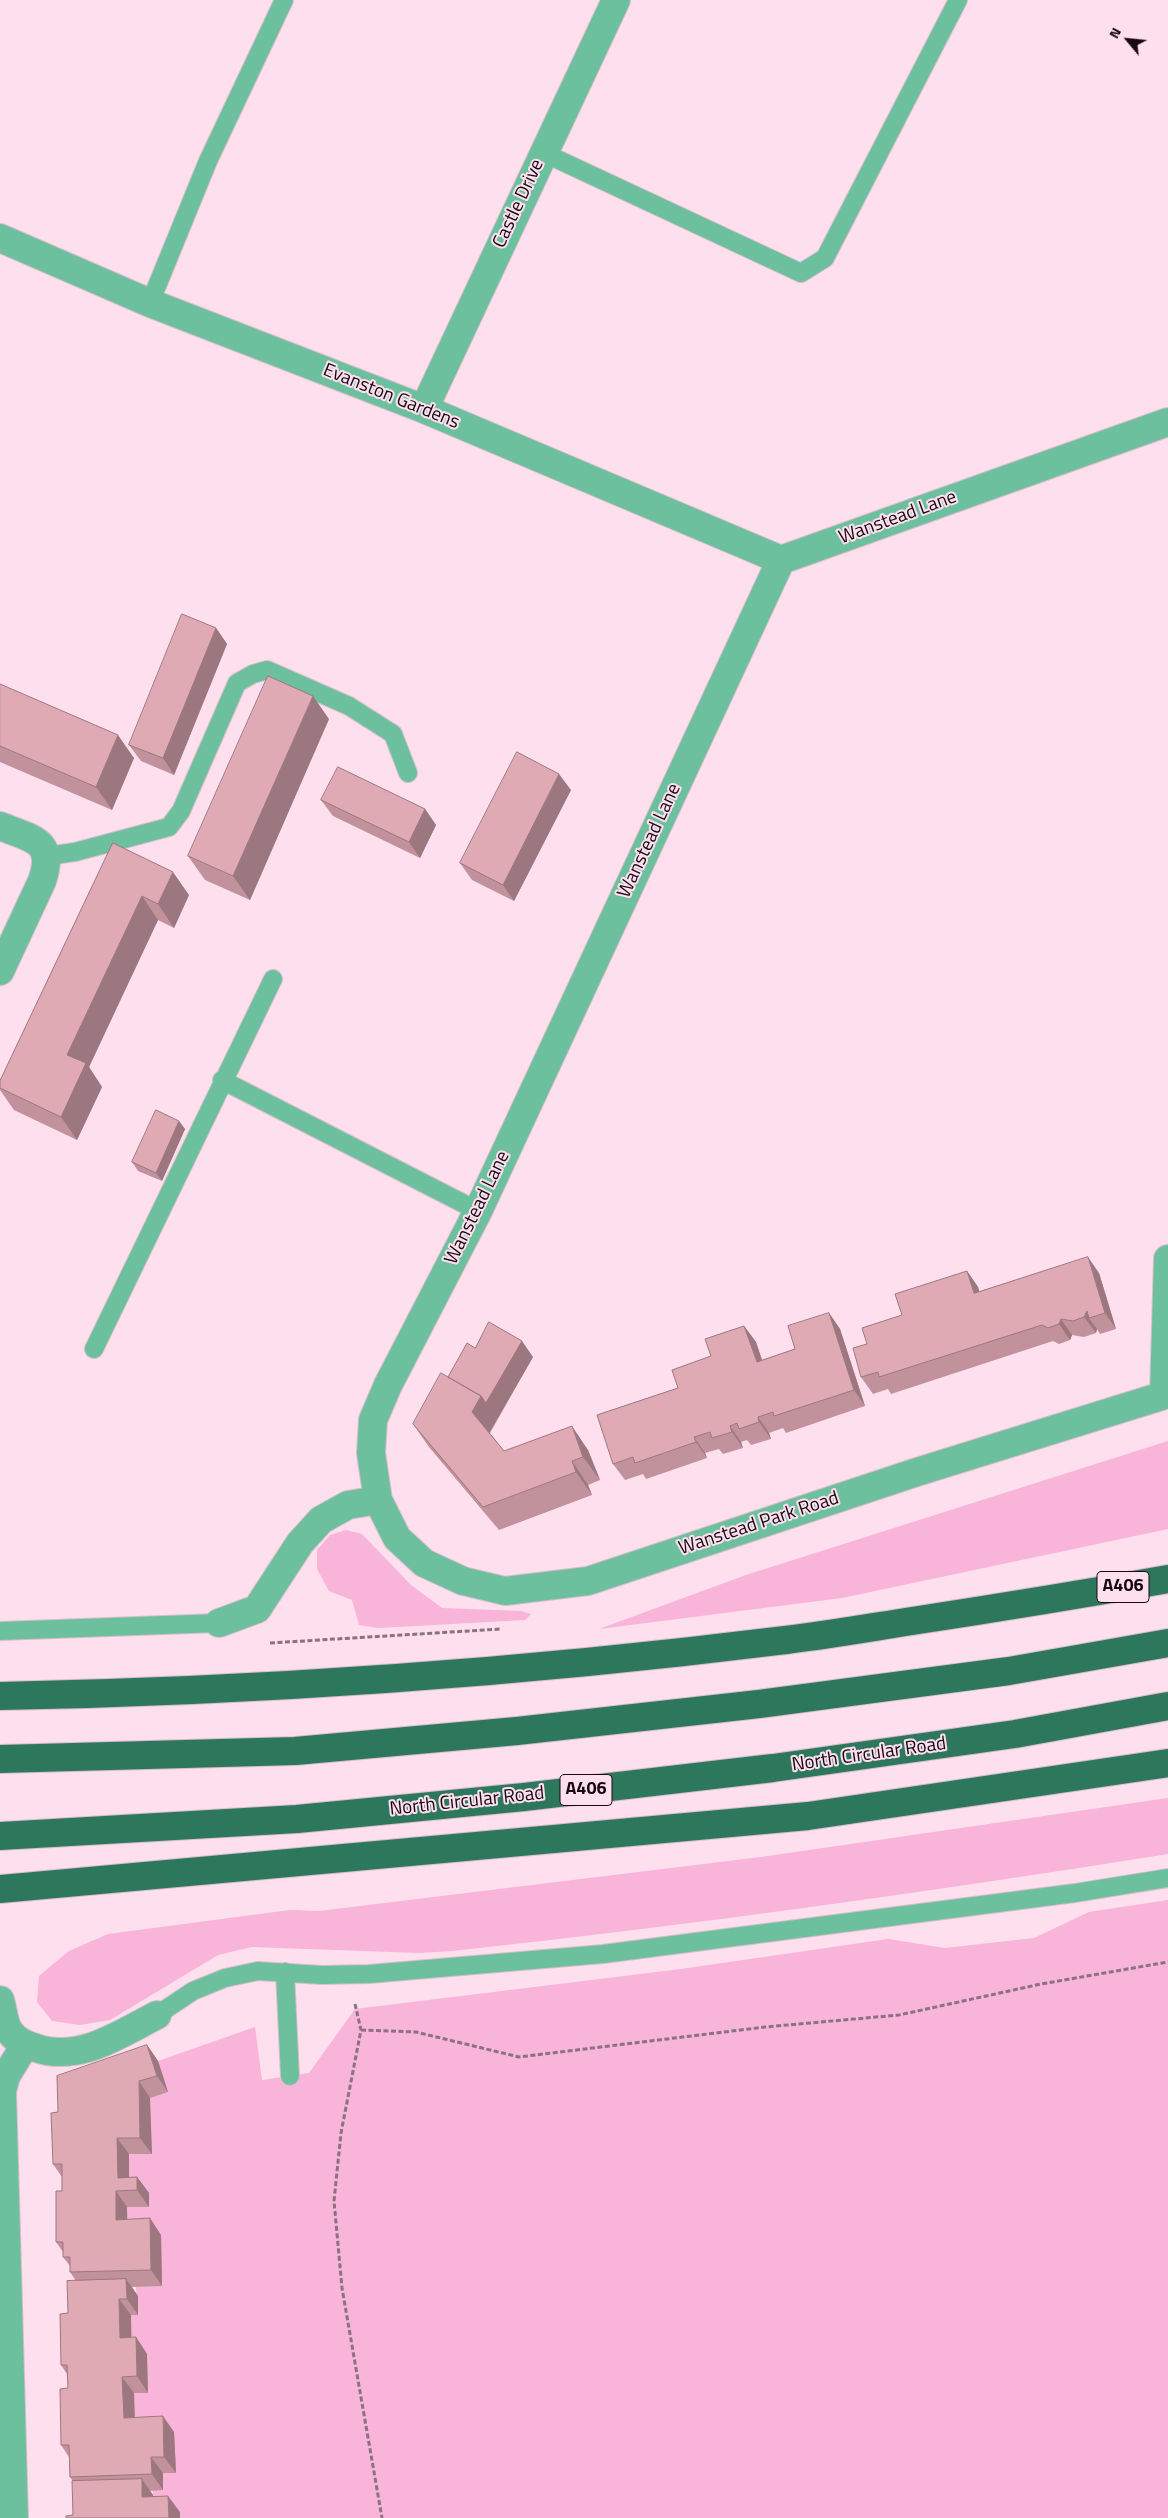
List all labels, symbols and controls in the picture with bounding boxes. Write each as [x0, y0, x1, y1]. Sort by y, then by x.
north arrow [1103, 15, 1153, 65]
text: N [1103, 24, 1126, 42]
street label: Castle Drive [489, 156, 549, 252]
street label: Evanston Gardens [319, 359, 463, 435]
street label: Wanstead Lane [836, 486, 960, 550]
street label: Wanstead Lane [614, 780, 686, 902]
street label: Wanstead Lane [441, 1147, 515, 1269]
street label: Wanstead Park Road [676, 1487, 842, 1561]
road number: A406 [1097, 1571, 1149, 1602]
street label: North Circular Road [790, 1733, 948, 1777]
road number: A406 [560, 1774, 612, 1806]
street label: North Circular Road [389, 1783, 545, 1821]

